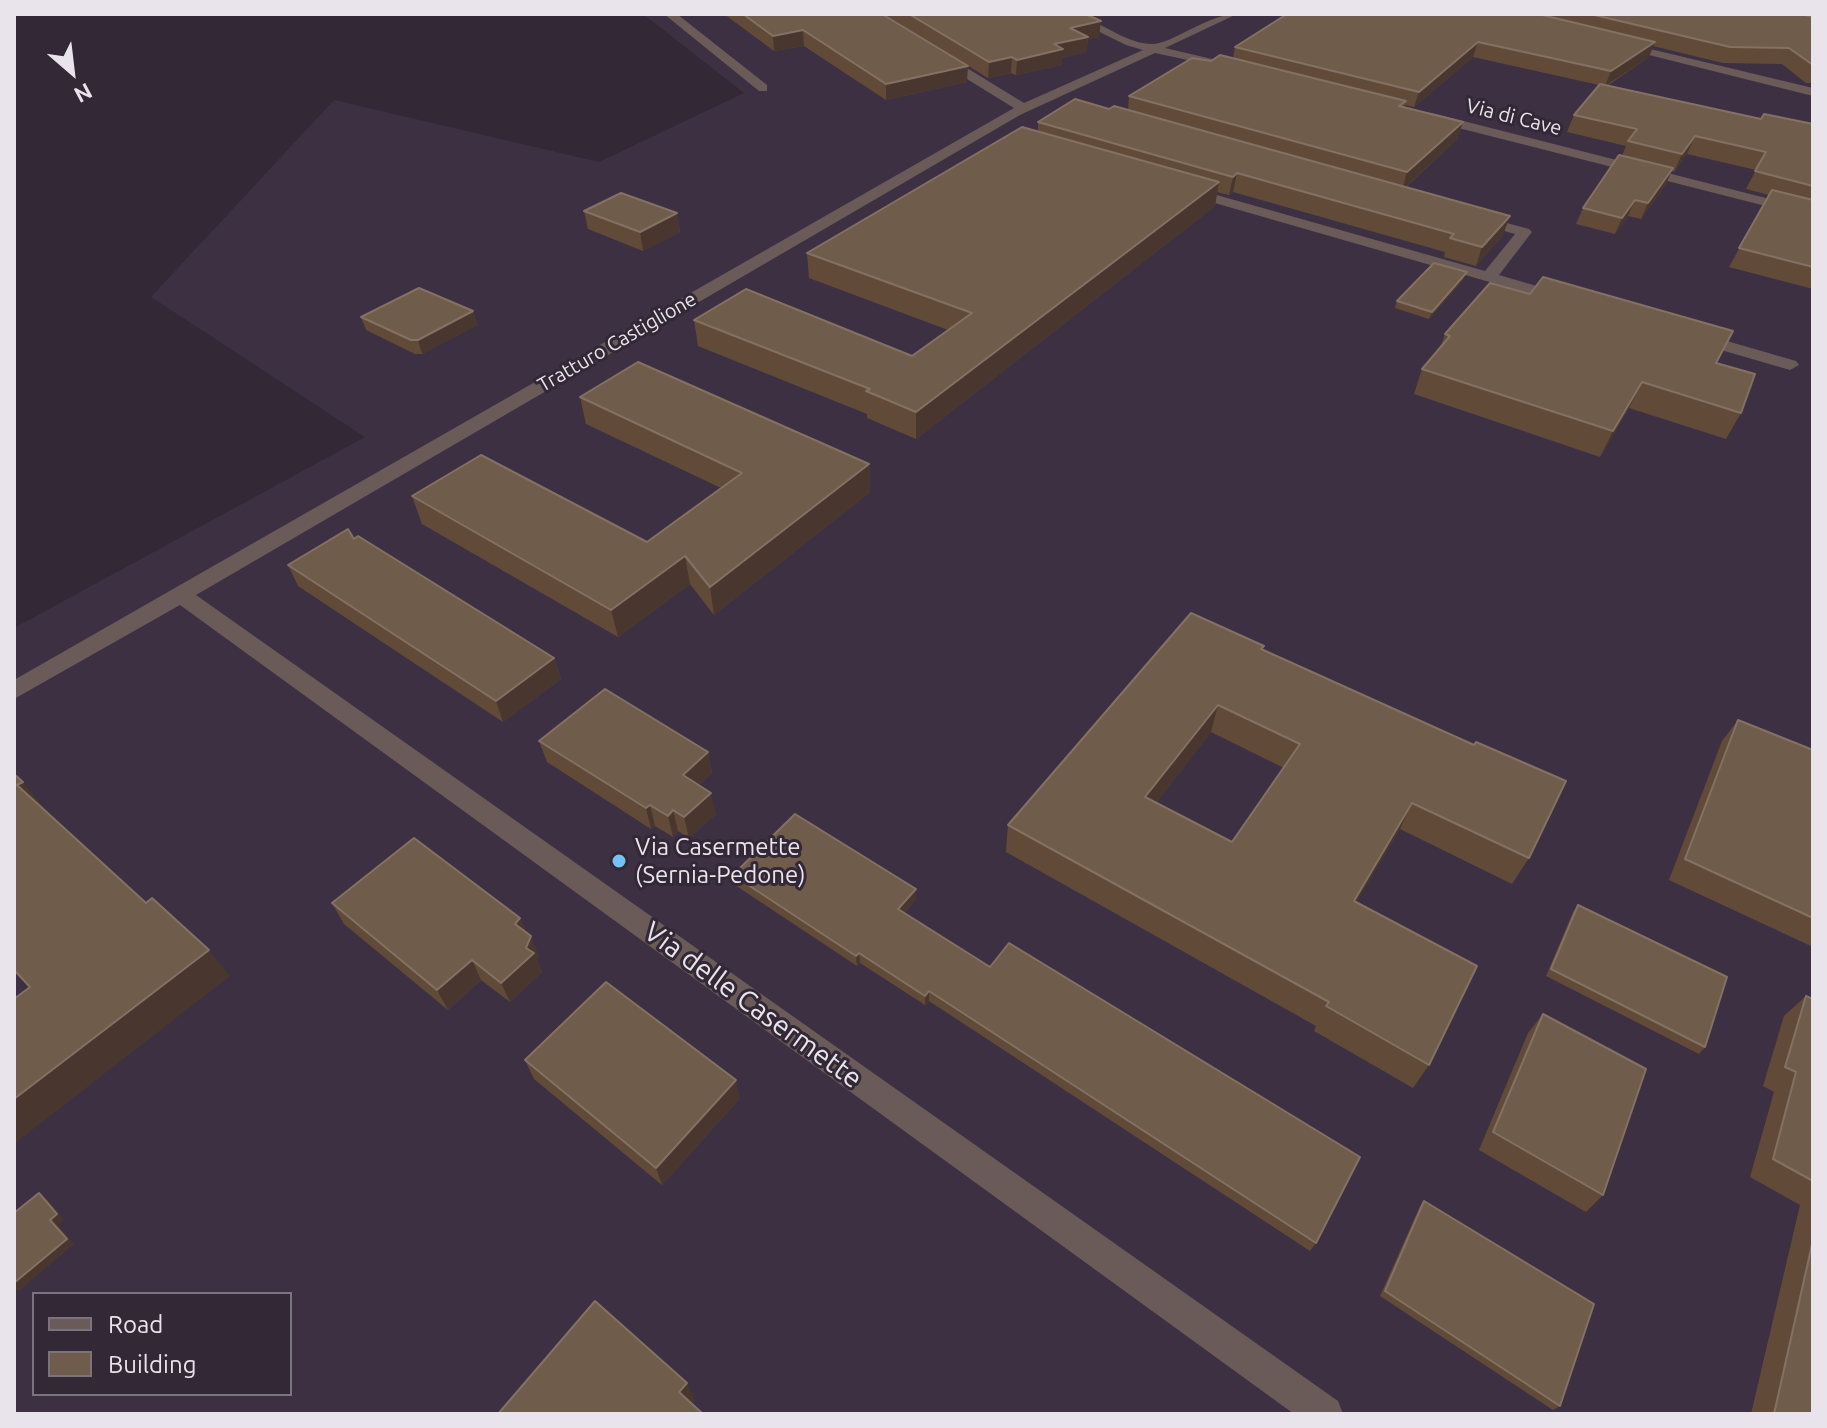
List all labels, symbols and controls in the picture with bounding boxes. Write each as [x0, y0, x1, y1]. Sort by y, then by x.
north arrow [32, 32, 112, 112]
text: N [70, 79, 97, 109]
street label: Via di Cave [1464, 94, 1564, 140]
street label: Tratturo Castiglione [533, 287, 701, 397]
place label: Via Casermette (Sernia-Pedone) [635, 833, 805, 889]
marker: Via Casermette (Sernia-Pedone) [610, 852, 628, 870]
street label: Via delle Casermette [637, 915, 869, 1095]
legend [32, 1292, 292, 1396]
text: Road [108, 1311, 163, 1338]
text: Building [108, 1351, 196, 1378]

